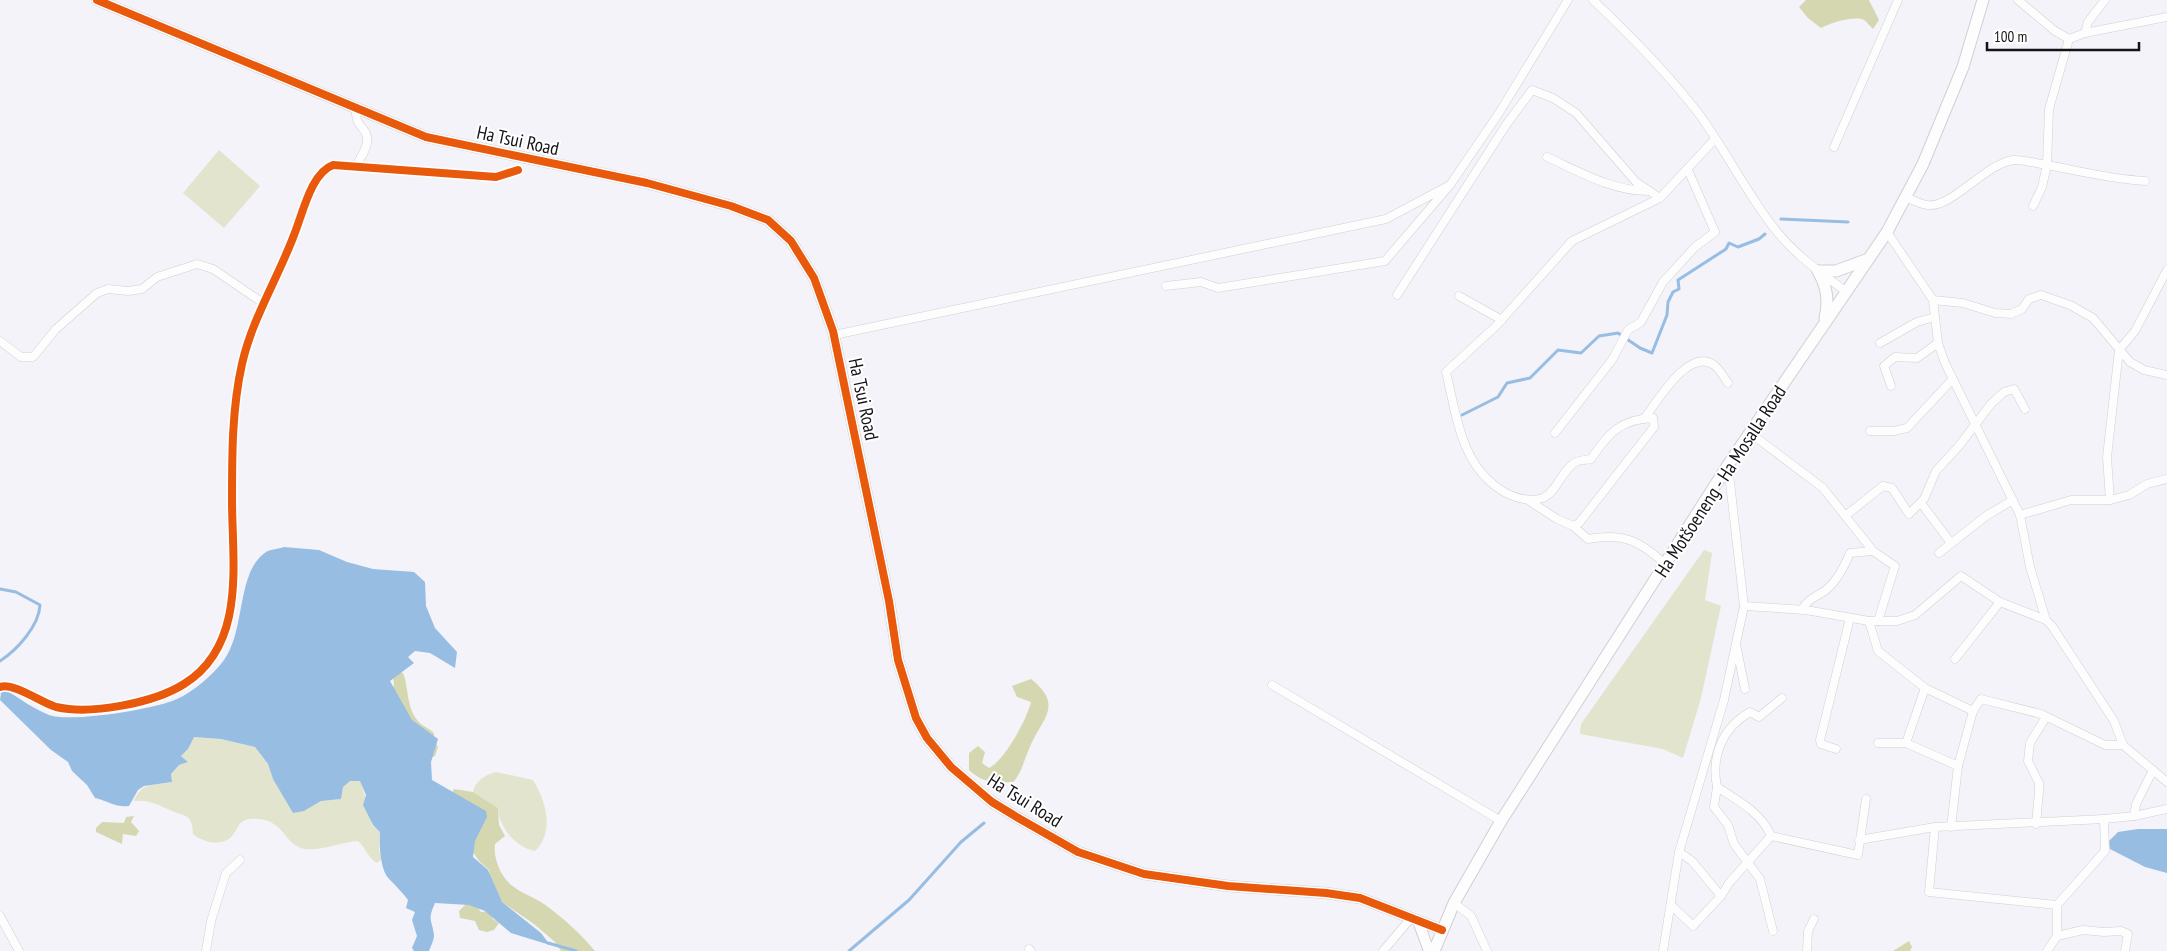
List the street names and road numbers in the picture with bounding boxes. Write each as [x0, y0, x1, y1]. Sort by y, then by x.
street label: Ha Tsui Road [475, 120, 561, 160]
street label: Ha Tsui Road [844, 356, 884, 442]
street label: Ha Motšoeneng - Ha Mosalla Road [1649, 381, 1791, 581]
street label: Ha Tsui Road [983, 768, 1067, 832]

